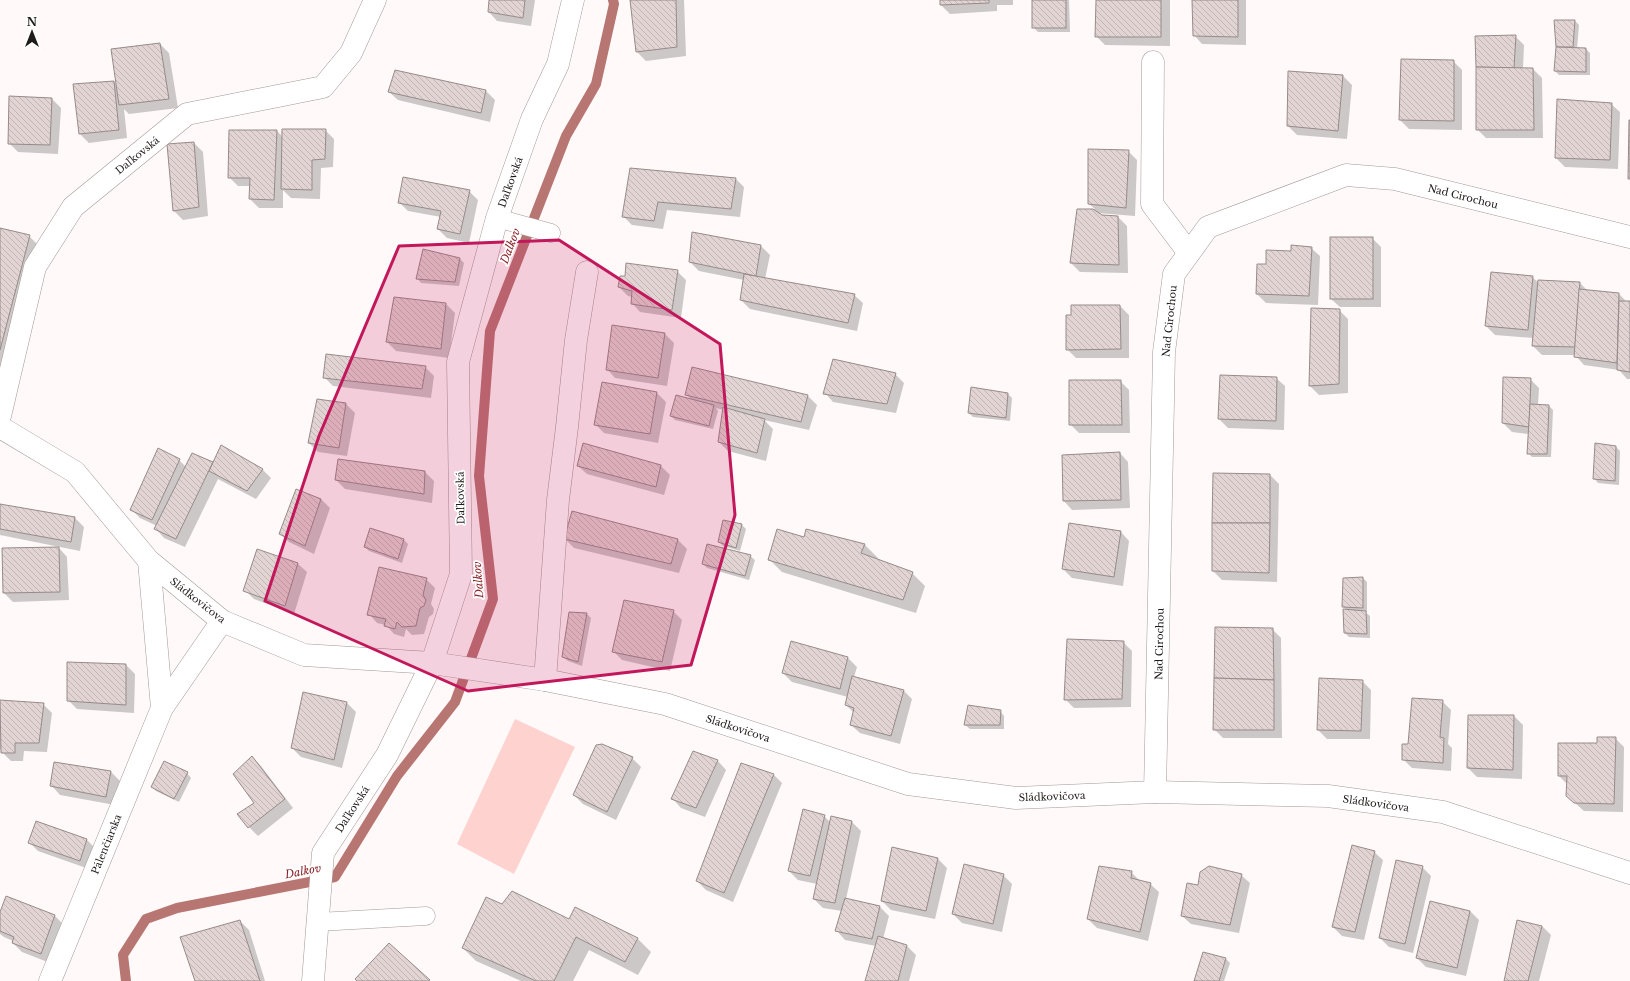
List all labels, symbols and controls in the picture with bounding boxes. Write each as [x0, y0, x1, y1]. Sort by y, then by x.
north arrow [12, 12, 52, 52]
text: N [27, 15, 38, 29]
street label: Daľkovská [113, 133, 162, 177]
street label: Daľkovská [495, 155, 526, 209]
street label: Nad Cirochou [1426, 181, 1500, 212]
water label: Dalkov [497, 226, 523, 266]
street label: Nad Cirochou [1159, 284, 1180, 357]
street label: Daľkovská [454, 471, 467, 524]
water label: Dalkov [470, 561, 486, 600]
street label: Sládkovičova [167, 575, 228, 626]
street label: Nad Cirochou [1152, 608, 1167, 680]
street label: Sládkovičova [704, 712, 772, 745]
street label: Daľkovská [333, 783, 372, 835]
street label: Sládkovičova [1018, 789, 1086, 804]
street label: Sládkovičova [1342, 792, 1410, 815]
street label: Pálenčiarska [89, 812, 125, 876]
water label: Dalkov [283, 861, 323, 882]

